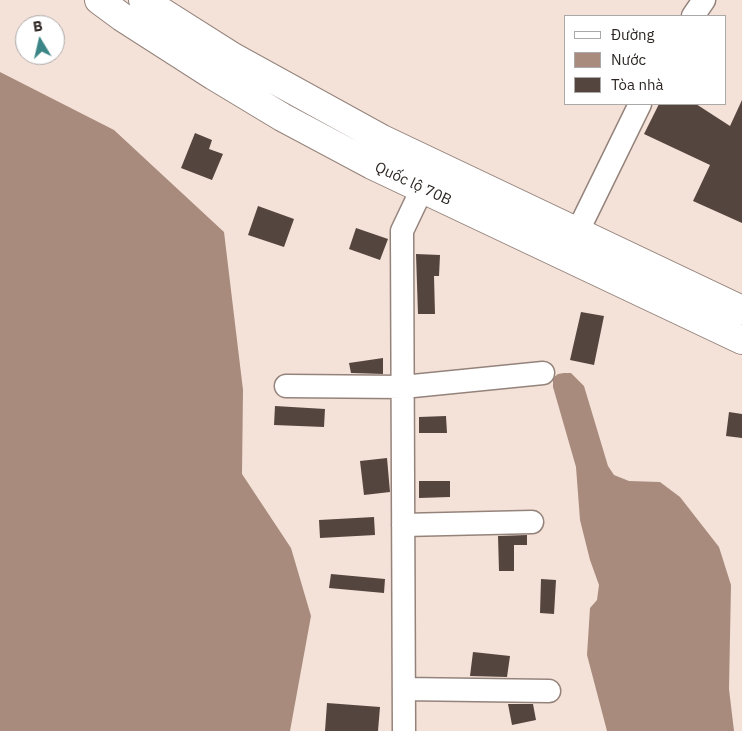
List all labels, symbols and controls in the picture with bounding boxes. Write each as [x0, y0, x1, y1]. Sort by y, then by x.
north arrow [15, 15, 65, 65]
legend [564, 15, 727, 105]
text: B [32, 17, 44, 36]
text: Đường [611, 25, 654, 44]
text: Nước [611, 50, 646, 69]
text: Tòa nhà [611, 75, 664, 94]
street label: Quốc lộ 70B [372, 158, 454, 210]

